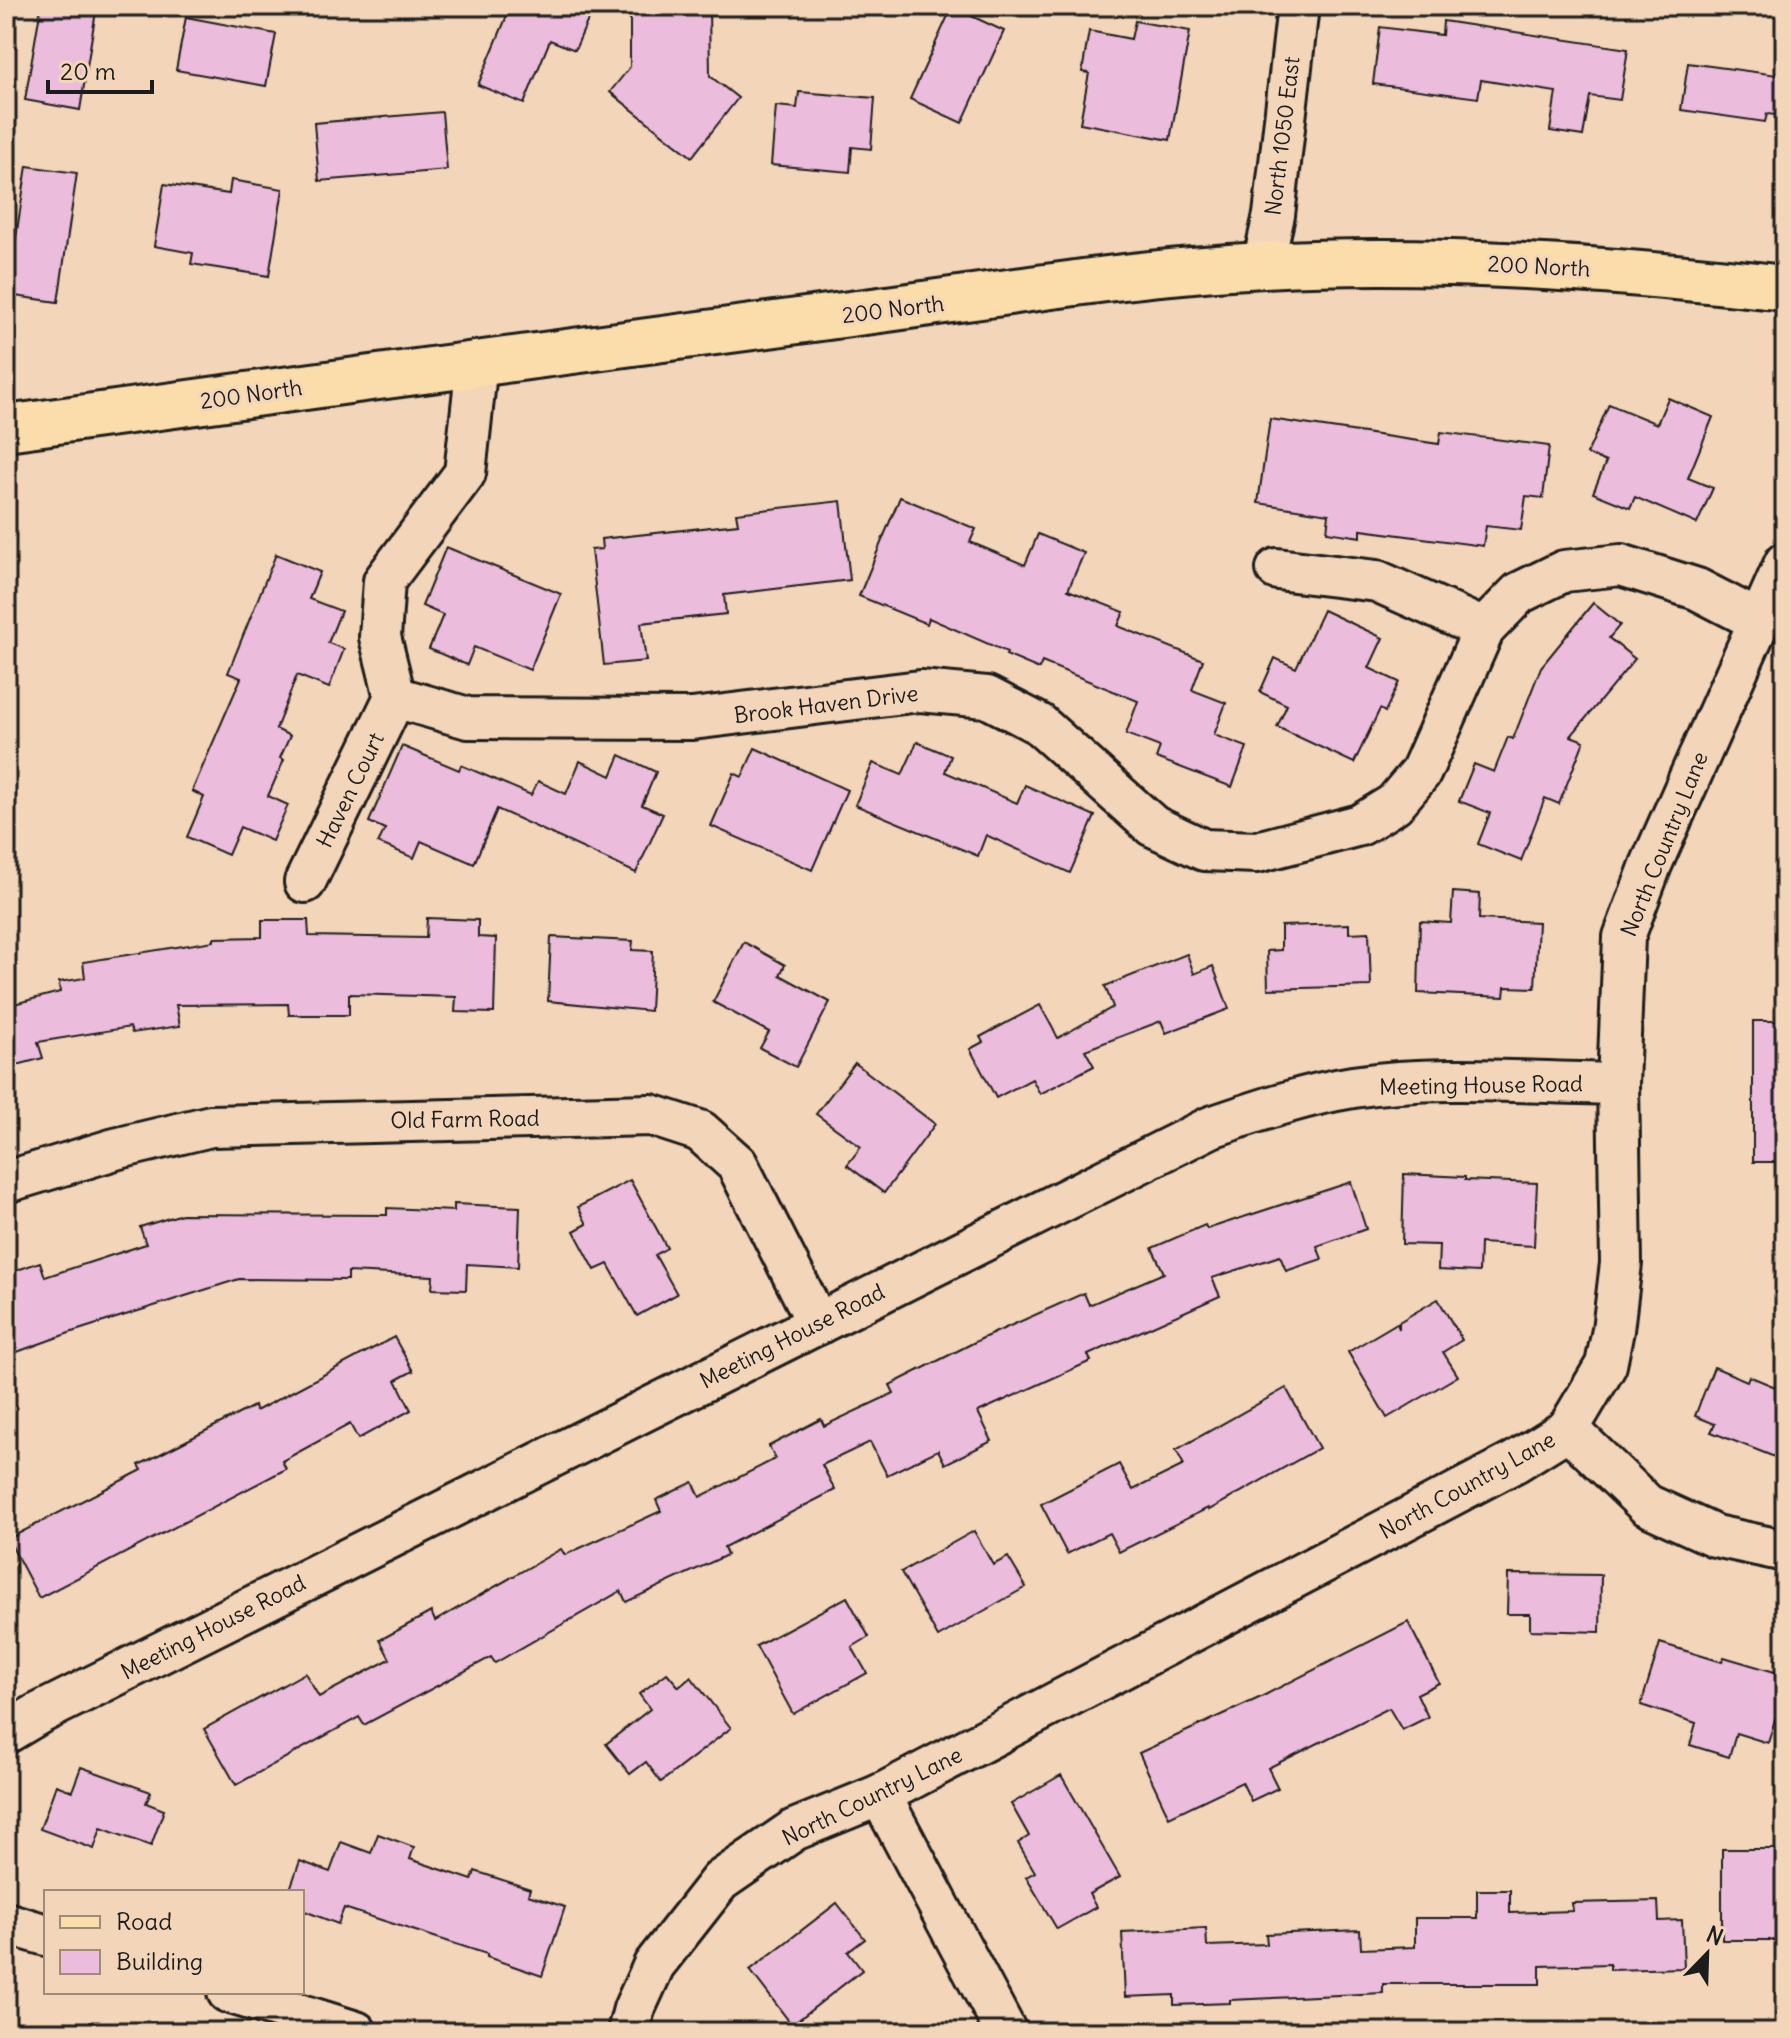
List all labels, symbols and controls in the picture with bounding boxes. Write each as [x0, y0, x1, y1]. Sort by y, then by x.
scale bar [48, 44, 152, 94]
street label: North 1050 East [1258, 55, 1306, 217]
text: 20 m [60, 56, 116, 86]
street label: 200 North [1487, 249, 1591, 283]
street label: 200 North [840, 289, 946, 329]
street label: 200 North [198, 373, 304, 415]
street label: Brook Haven Drive [732, 679, 920, 729]
street label: Haven Court [310, 728, 390, 852]
street label: North Country Lane [1614, 748, 1714, 940]
street label: Meeting House Road [1379, 1069, 1583, 1101]
street label: Old Farm Road [390, 1104, 540, 1134]
street label: Meeting House Road [695, 1277, 889, 1395]
street label: North Country Lane [1374, 1425, 1560, 1545]
street label: Meeting House Road [116, 1568, 310, 1686]
street label: North Country Lane [777, 1740, 967, 1852]
legend [44, 1890, 304, 1994]
text: Road [116, 1906, 172, 1936]
north arrow [1667, 1914, 1747, 1994]
text: N [1702, 1920, 1727, 1951]
text: Building [116, 1946, 203, 1976]

